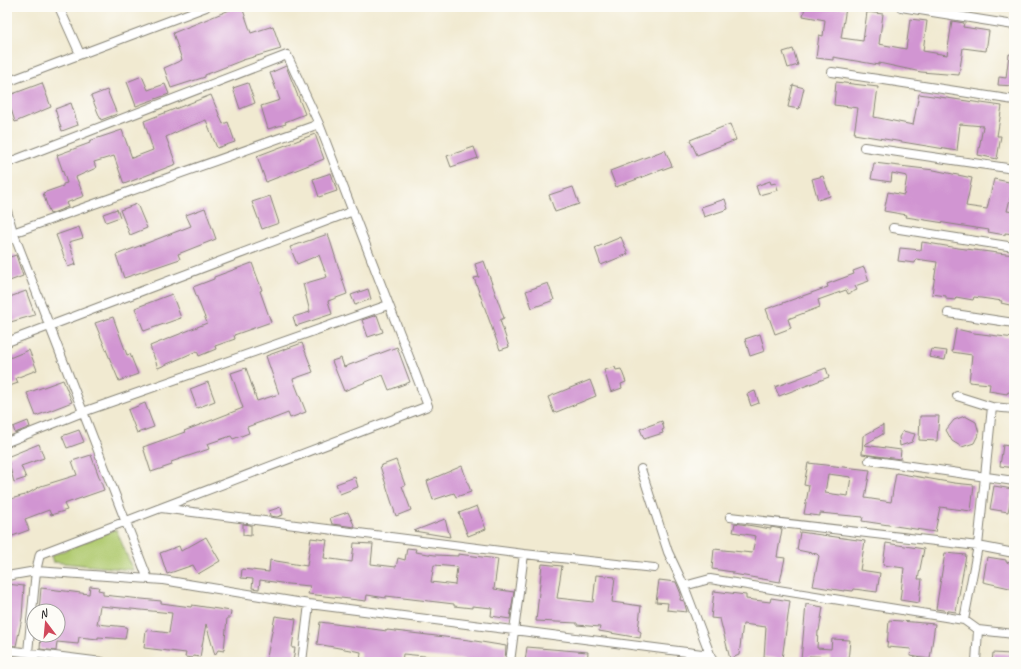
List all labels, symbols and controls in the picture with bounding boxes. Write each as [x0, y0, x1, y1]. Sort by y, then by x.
north arrow [26, 603, 66, 643]
text: N [38, 605, 51, 621]

